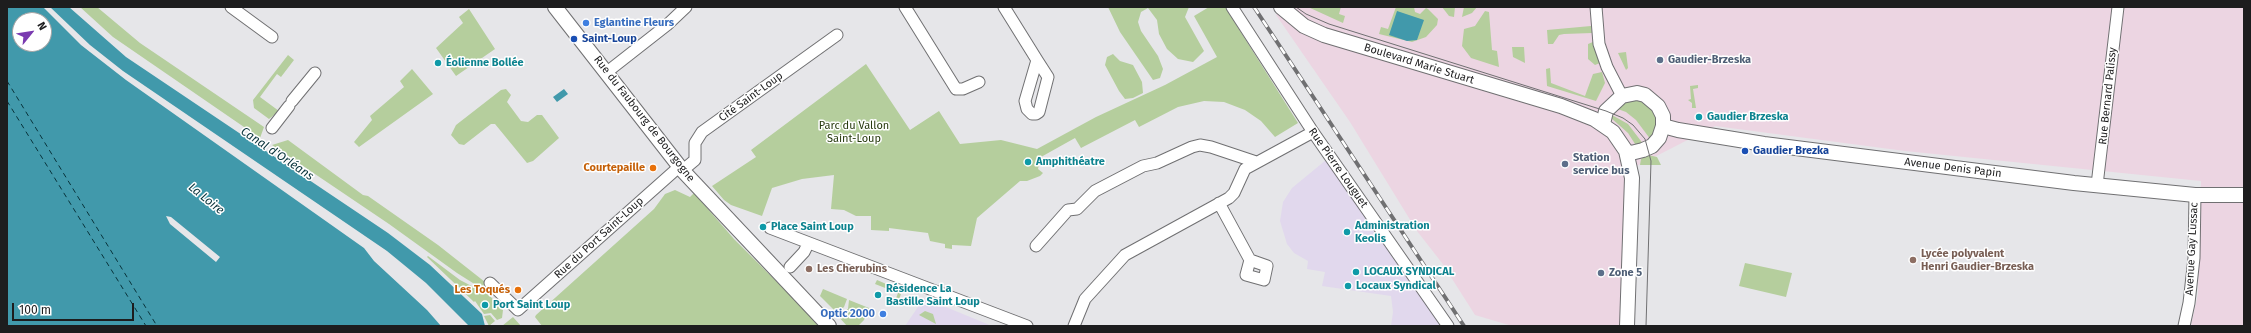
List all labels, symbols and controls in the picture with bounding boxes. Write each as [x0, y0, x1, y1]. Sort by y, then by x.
north arrow [12, 12, 52, 52]
place label: Eglantine Fleurs [594, 16, 674, 30]
marker: Eglantine Fleurs [581, 18, 591, 28]
text: N [35, 20, 49, 33]
place label: Saint-Loup [582, 32, 637, 46]
marker: Saint-Loup [569, 34, 579, 44]
street label: Boulevard Marie Stuart [1362, 41, 1476, 87]
street label: Rue Bernard Palissy [2096, 47, 2120, 145]
street label: Rue du Faubourg de Bourgogne [591, 53, 697, 185]
place label: Gaudier-Brzeska [1668, 53, 1751, 67]
marker: Gaudier-Brzeska [1655, 55, 1665, 65]
place label: Éolienne Bollée [446, 56, 524, 70]
marker: Éolienne Bollée [433, 58, 443, 68]
street label: Cité Saint-Loup [716, 69, 786, 125]
place label: Gaudier Brzeska [1707, 110, 1789, 124]
marker: Gaudier Brzeska [1694, 112, 1704, 122]
park label: Parc du Vallon Saint-Loup [819, 119, 889, 145]
water label: Canal d'Orléans [238, 124, 316, 184]
street label: Rue Pierre Louguet [1305, 125, 1371, 211]
place label: Gaudier Brezka [1753, 144, 1829, 158]
marker: Gaudier Brezka [1740, 146, 1750, 156]
place label: Station service bus [1573, 151, 1629, 177]
place label: Amphithéatre [1036, 155, 1105, 169]
street label: Avenue Denis Papin [1904, 155, 2002, 181]
marker: Amphithéatre [1023, 157, 1033, 167]
marker: Station service bus [1560, 159, 1570, 169]
place label: Courtepaille [584, 161, 645, 175]
marker: Courtepaille [648, 163, 658, 173]
water label: La Loire [185, 180, 227, 218]
street label: Rue du Port Saint-Loup [552, 194, 646, 282]
street label: Avenue Gay Lussac [2183, 202, 2201, 296]
place label: Administration Keolis [1355, 219, 1430, 245]
place label: Place Saint Loup [771, 220, 854, 234]
marker: Place Saint Loup [758, 222, 768, 232]
marker: Administration Keolis [1342, 227, 1352, 237]
place label: Lycée polyvalent Henri Gaudier-Brzeska [1921, 247, 2034, 273]
marker: Lycée polyvalent Henri Gaudier-Brzeska [1908, 255, 1918, 265]
place label: Les Cherubins [817, 262, 887, 276]
marker: Les Cherubins [804, 264, 814, 274]
place label: LOCAUX SYNDICAL [1364, 265, 1454, 279]
place label: Zone 5 [1609, 266, 1642, 280]
marker: LOCAUX SYNDICAL [1351, 267, 1361, 277]
marker: Zone 5 [1596, 268, 1606, 278]
place label: Locaux Syndical [1356, 279, 1436, 293]
marker: Locaux Syndical [1343, 281, 1353, 291]
place label: Résidence La Bastille Saint Loup [886, 282, 980, 308]
place label: Les Toqués [455, 283, 510, 297]
marker: Les Toqués [513, 285, 523, 295]
marker: Résidence La Bastille Saint Loup [873, 290, 883, 300]
scale bar [14, 295, 136, 321]
place label: Port Saint Loup [493, 298, 570, 312]
marker: Port Saint Loup [480, 300, 490, 310]
text: 100 m [19, 303, 51, 317]
place label: Optic 2000 [821, 307, 875, 321]
marker: Optic 2000 [878, 309, 888, 319]

